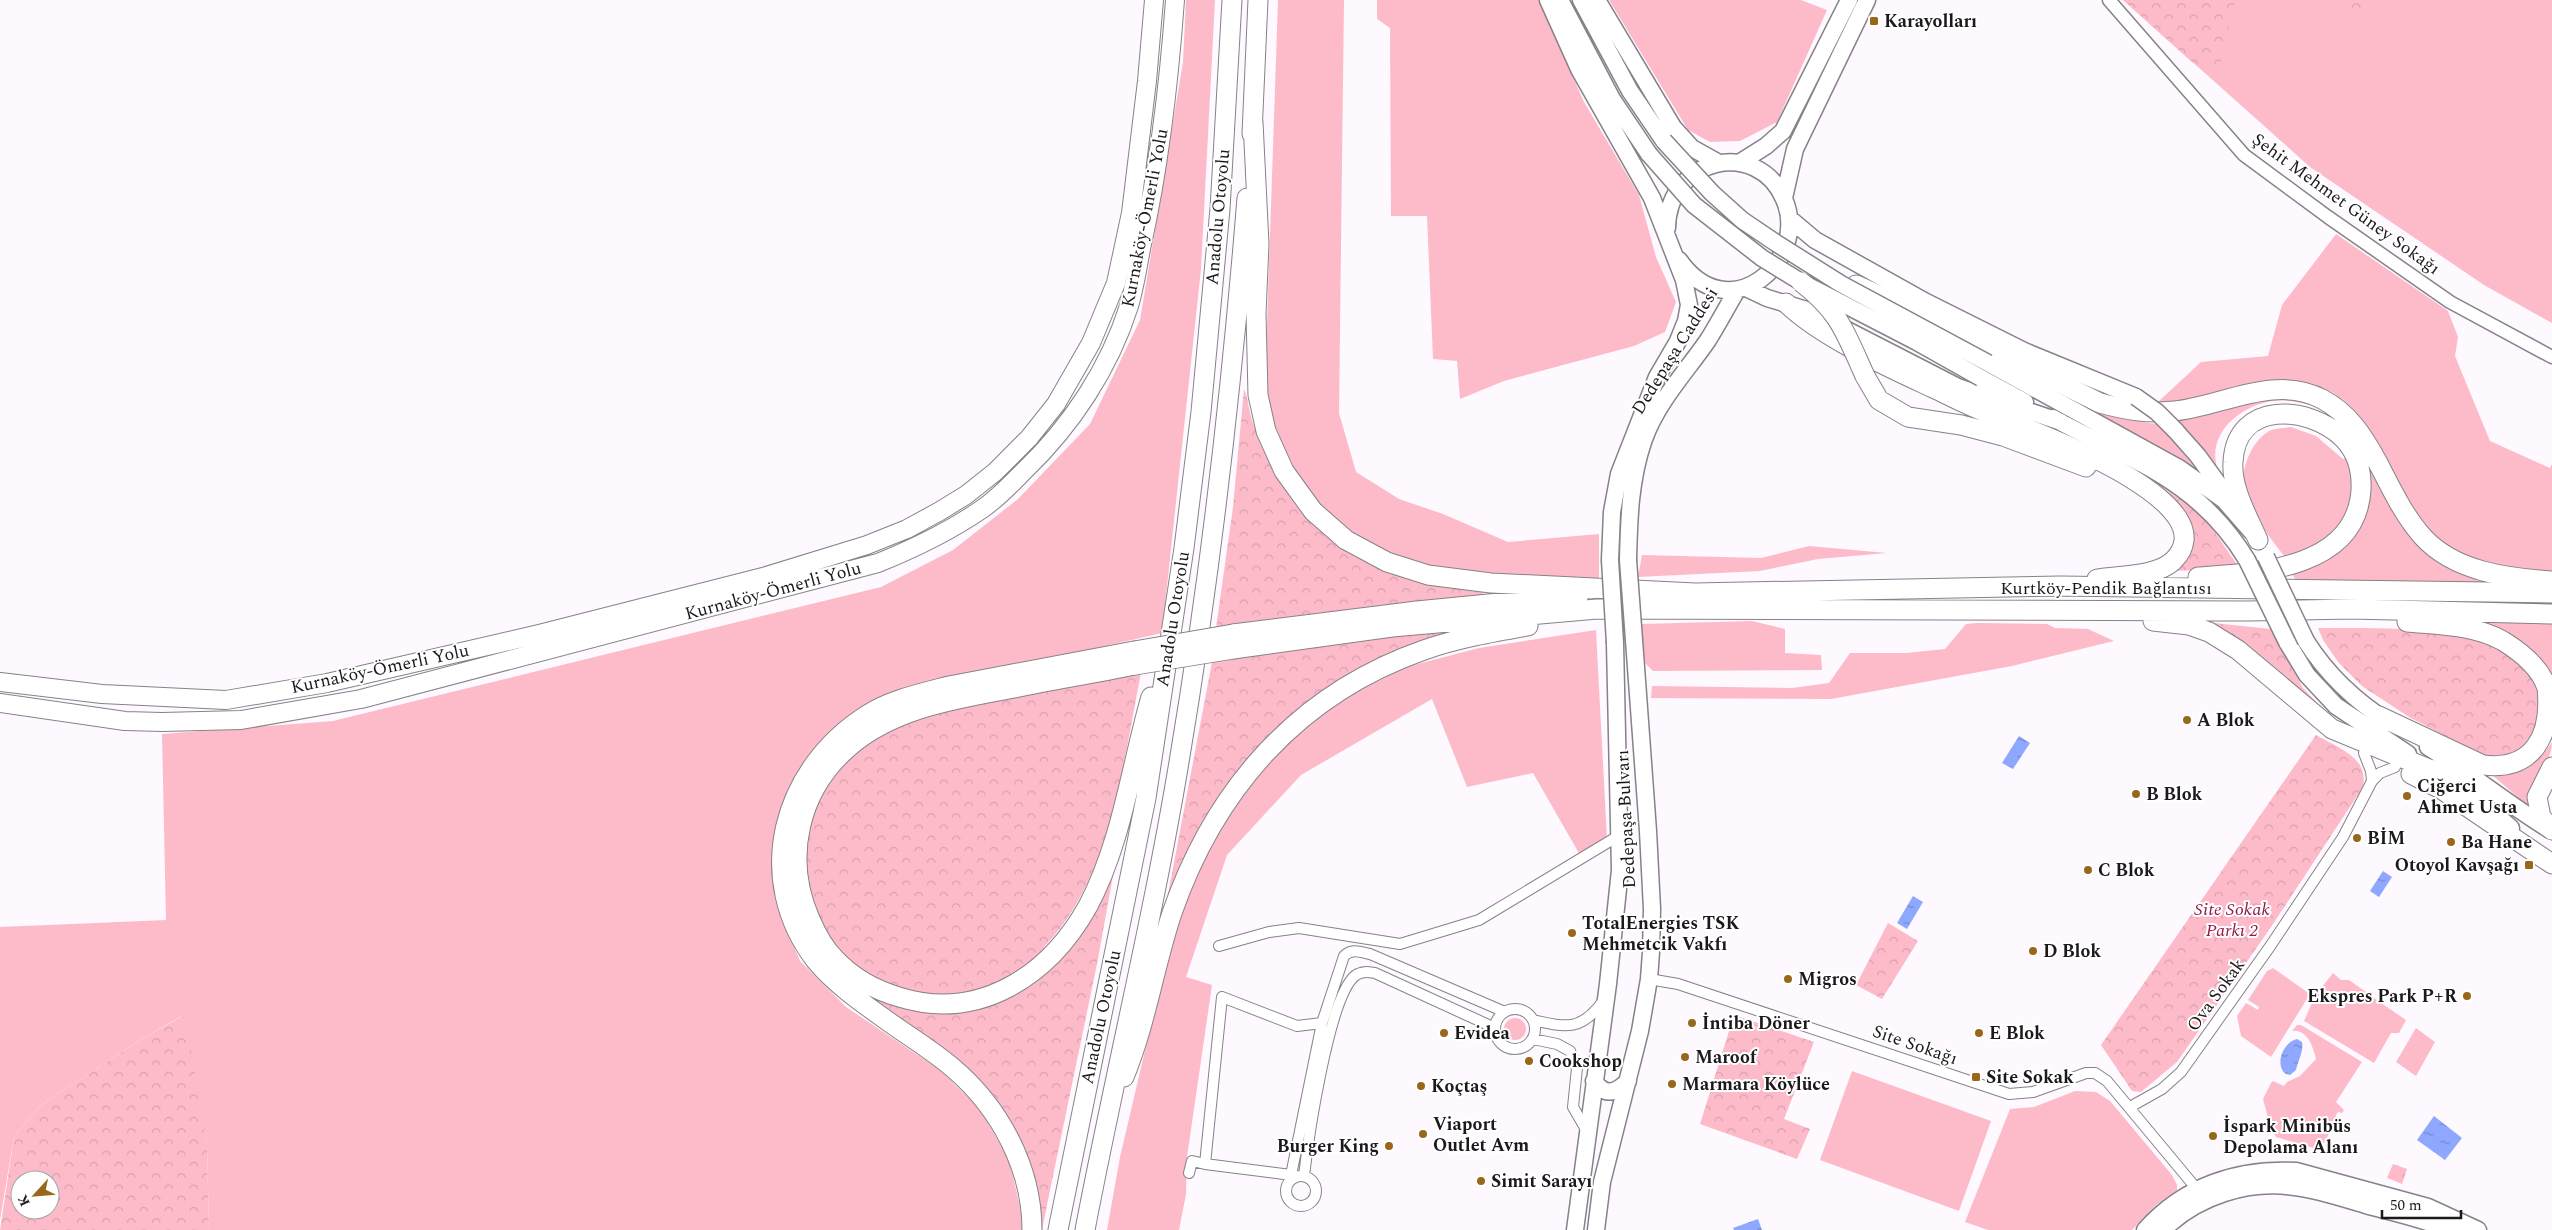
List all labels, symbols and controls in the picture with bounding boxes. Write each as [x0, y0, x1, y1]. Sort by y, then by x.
place label: Karayolları [1884, 8, 1977, 35]
marker: Karayolları [1868, 15, 1880, 27]
street label: Kurnaköy-Ömerli Yolu [1114, 126, 1176, 310]
street label: Şehit Mehmet Güney Sokağı [2246, 126, 2446, 282]
street label: Anadolu Otoyolu [1199, 148, 1237, 286]
street label: Dedepaşa Caddesi [1625, 282, 1725, 420]
street label: Anadolu Otoyolu [1149, 549, 1197, 689]
street label: Kurnaköy-Ömerli Yolu [682, 554, 864, 628]
street label: Kurtköy-Pendik Bağlantısı [2000, 575, 2212, 602]
street label: Kurnaköy-Ömerli Yolu [288, 637, 472, 701]
place label: A Blok [2197, 707, 2255, 734]
marker: A Blok [2181, 714, 2193, 726]
street label: Dedepaşa Bulvarı [1609, 749, 1643, 889]
place label: Ciğerci Ahmet Usta [2417, 773, 2518, 821]
place label: B Blok [2146, 781, 2203, 808]
marker: B Blok [2130, 788, 2142, 800]
marker: Ciğerci Ahmet Usta [2401, 790, 2413, 802]
place label: BİM [2367, 825, 2405, 852]
place label: Ba Hane [2461, 829, 2532, 856]
marker: BİM [2351, 832, 2363, 844]
marker: Ba Hane [2445, 836, 2457, 848]
place label: Otoyol Kavşağı [2395, 852, 2519, 879]
place label: C Blok [2098, 857, 2155, 884]
marker: Otoyol Kavşağı [2523, 859, 2535, 871]
marker: C Blok [2082, 864, 2094, 876]
park label: Site Sokak Parkı 2 [2194, 896, 2270, 944]
place label: TotalEnergies TSK Mehmetcik Vakfı [1582, 910, 1739, 958]
marker: TotalEnergies TSK Mehmetcik Vakfı [1566, 927, 1578, 939]
place label: D Blok [2043, 938, 2101, 965]
marker: D Blok [2027, 945, 2039, 957]
street label: Anadolu Otoyolu [1074, 947, 1128, 1087]
street label: Ova Sokak [2180, 953, 2252, 1037]
place label: Migros [1798, 966, 1857, 993]
marker: Migros [1782, 973, 1794, 985]
place label: Ekspres Park P+R [2307, 983, 2458, 1010]
marker: Ekspres Park P+R [2461, 990, 2473, 1002]
place label: İntiba Döner [1702, 1010, 1810, 1037]
marker: İntiba Döner [1686, 1017, 1698, 1029]
street label: Site Sokağı [1869, 1018, 1961, 1072]
place label: Evidea [1454, 1020, 1510, 1047]
place label: E Blok [1989, 1020, 2045, 1047]
marker: Evidea [1438, 1027, 1450, 1039]
marker: E Blok [1973, 1027, 1985, 1039]
place label: Maroof [1695, 1044, 1758, 1071]
place label: Cookshop [1539, 1048, 1622, 1075]
marker: Maroof [1679, 1051, 1691, 1063]
marker: Cookshop [1523, 1055, 1535, 1067]
place label: Site Sokak [1986, 1064, 2074, 1091]
place label: Marmara Köylüce [1682, 1071, 1830, 1098]
marker: Site Sokak [1970, 1071, 1982, 1083]
place label: Koçtaş [1431, 1073, 1487, 1100]
marker: Marmara Köylüce [1666, 1078, 1678, 1090]
marker: Koçtaş [1415, 1080, 1427, 1092]
place label: Viaport Outlet Avm [1433, 1111, 1529, 1159]
place label: İspark Minibüs Depolama Alanı [2223, 1113, 2358, 1161]
marker: Viaport Outlet Avm [1417, 1128, 1429, 1140]
marker: İspark Minibüs Depolama Alanı [2207, 1130, 2219, 1142]
place label: Burger King [1277, 1133, 1379, 1160]
marker: Burger King [1383, 1140, 1395, 1152]
place label: Simit Sarayı [1491, 1168, 1592, 1195]
north arrow [10, 1170, 60, 1220]
marker: Simit Sarayı [1475, 1175, 1487, 1187]
scale bar [2382, 1188, 2461, 1220]
text: K [12, 1191, 36, 1210]
text: 50 m [2390, 1194, 2422, 1217]

